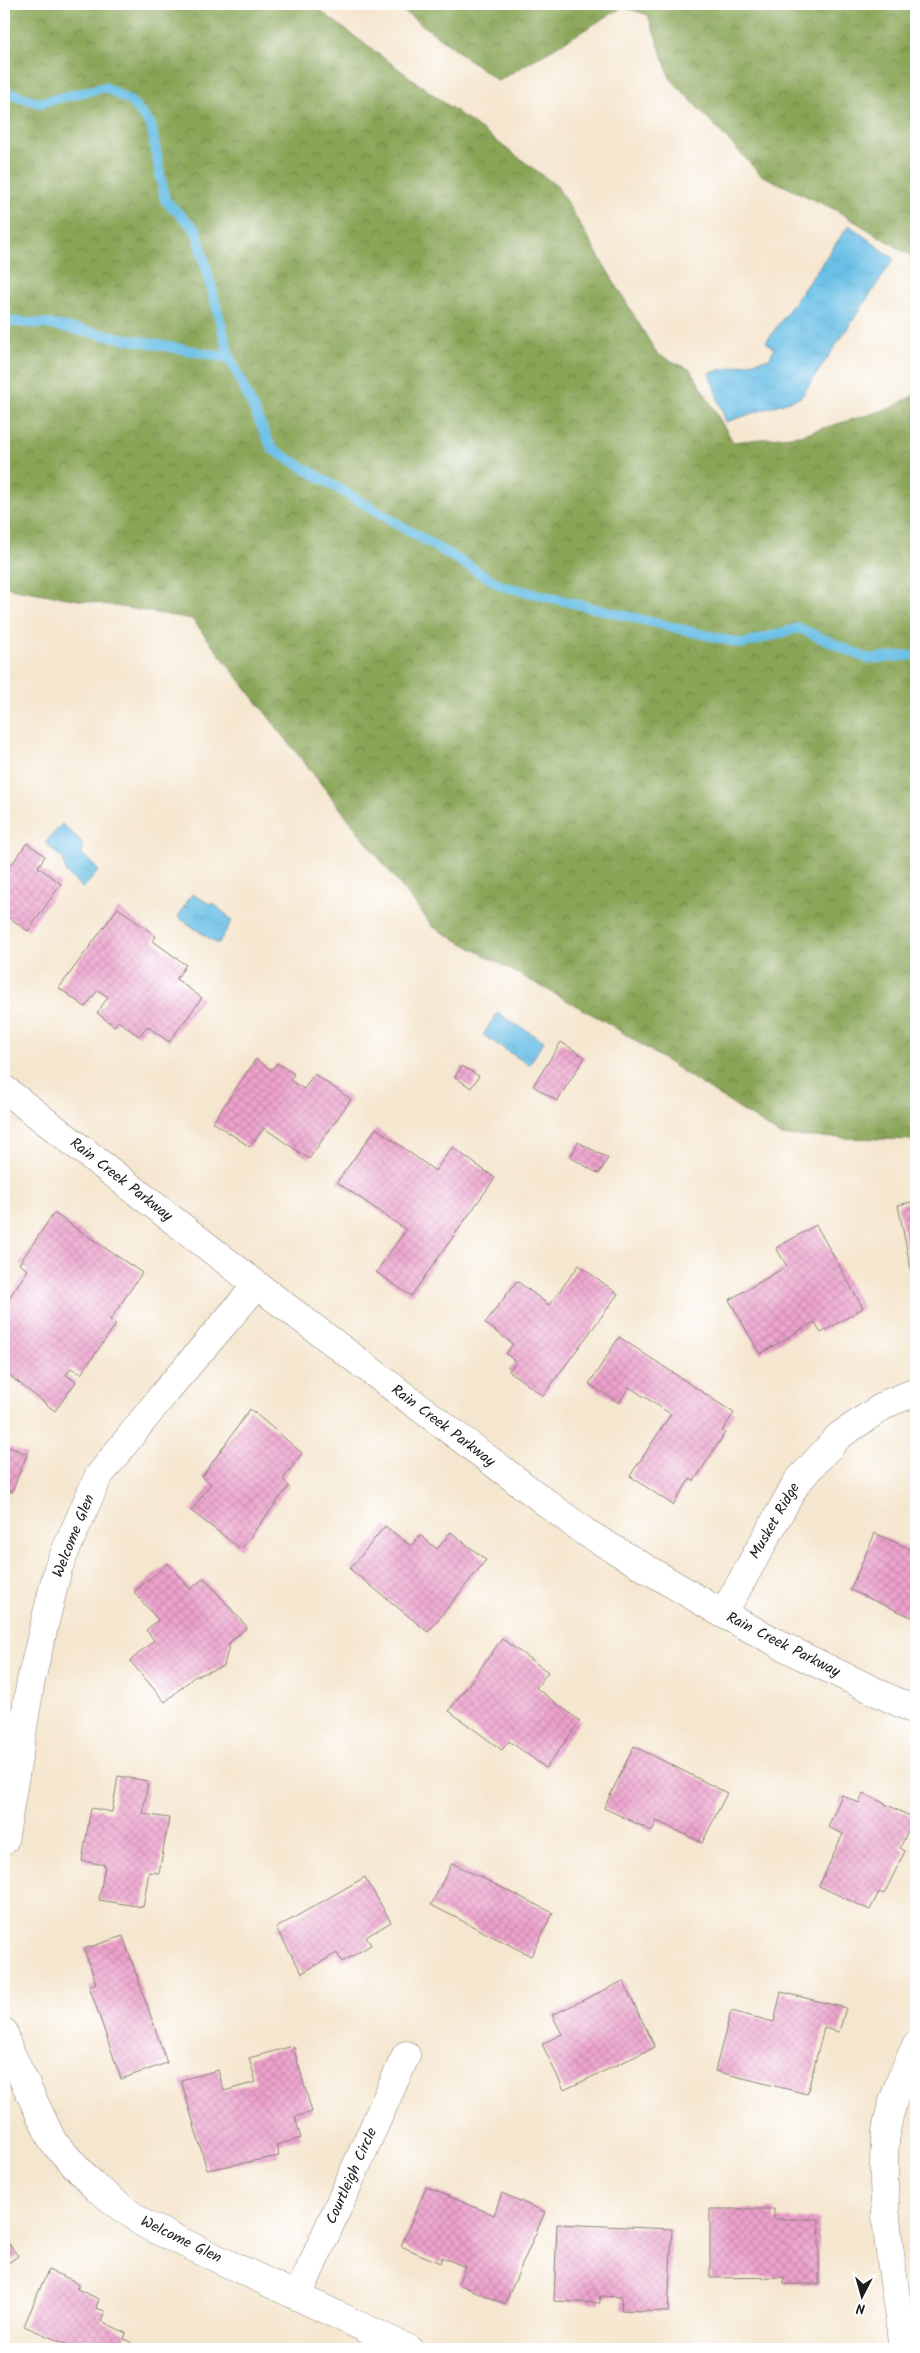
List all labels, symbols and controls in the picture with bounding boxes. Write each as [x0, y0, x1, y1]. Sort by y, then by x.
street label: Rain Creek Parkway [64, 1132, 178, 1229]
street label: Rain Creek Parkway [386, 1379, 501, 1474]
street label: Musket Ridge [743, 1478, 807, 1564]
street label: Welcome Glen [46, 1491, 102, 1581]
street label: Rain Creek Parkway [722, 1606, 845, 1685]
street label: Courtleigh Circle [320, 2124, 384, 2228]
street label: Welcome Glen [136, 2210, 226, 2270]
north arrow [838, 2270, 888, 2320]
text: N [855, 2297, 866, 2319]

